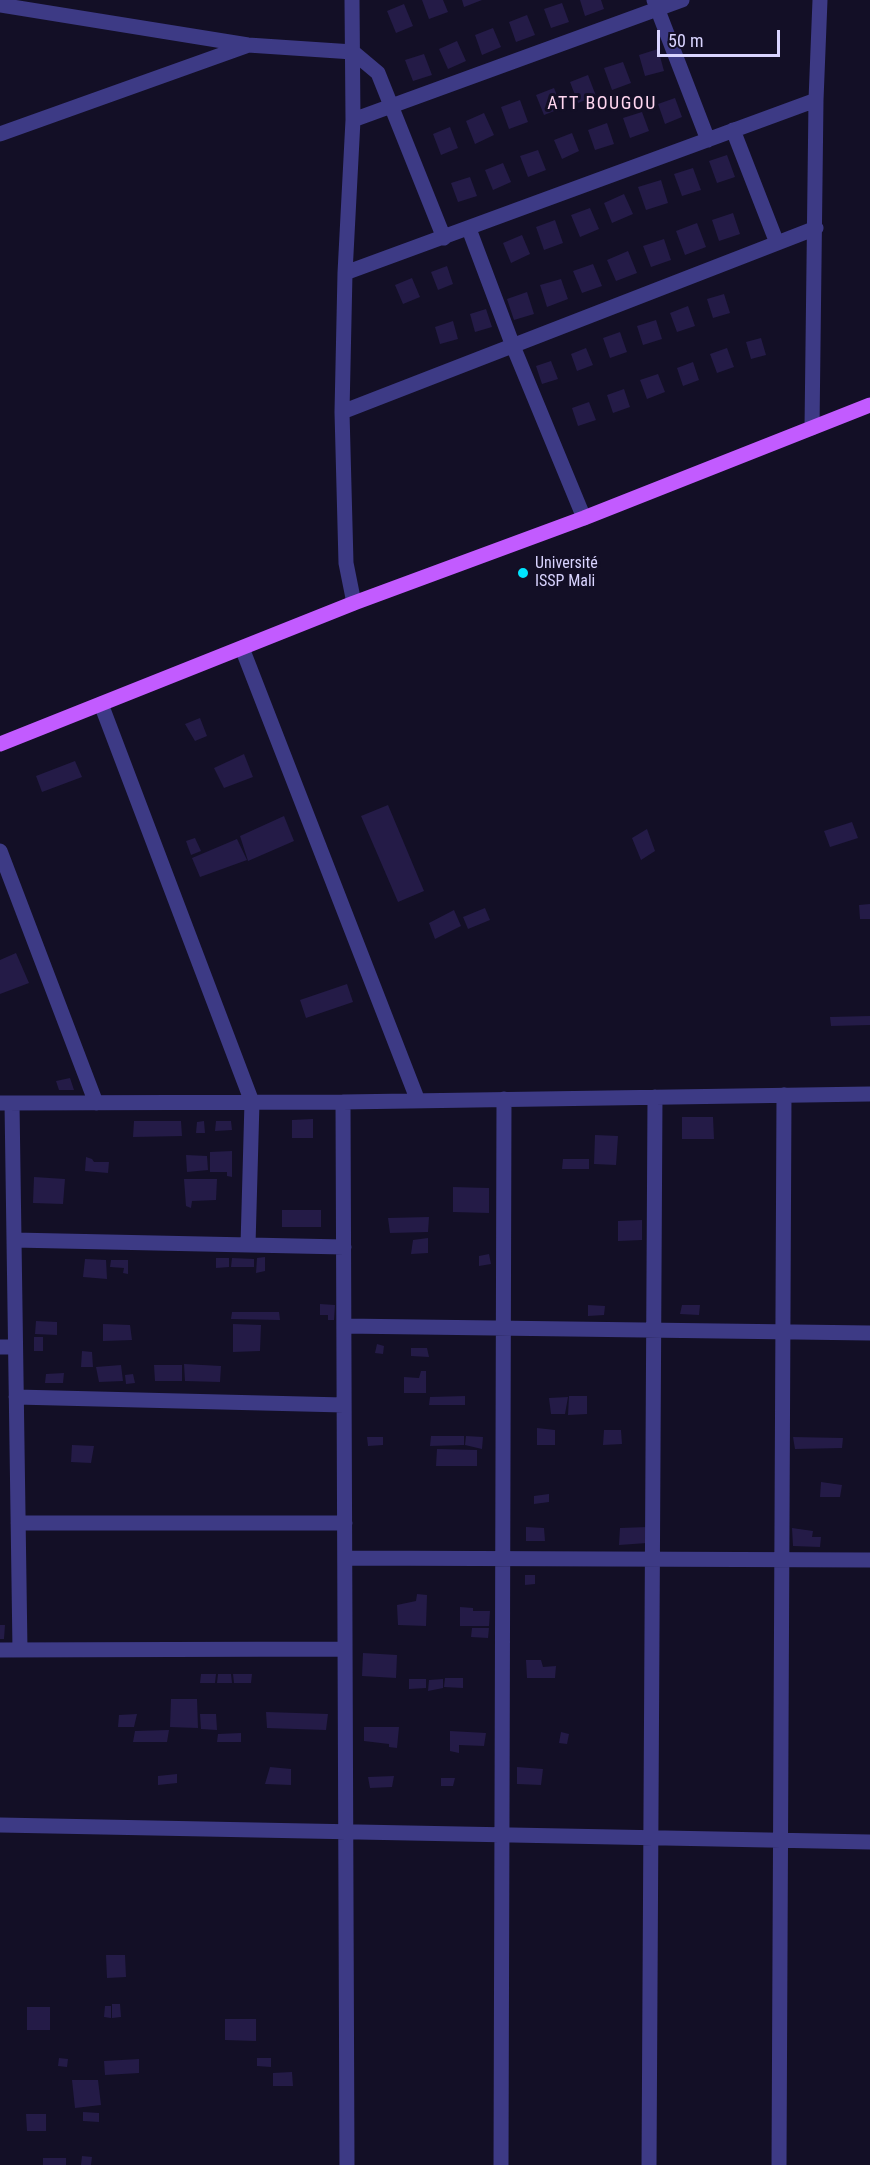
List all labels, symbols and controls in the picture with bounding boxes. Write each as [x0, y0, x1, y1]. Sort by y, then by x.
scale bar [660, 18, 783, 56]
text: 50 m [668, 30, 703, 51]
district label: ATT BOUGOU [547, 93, 657, 115]
place label: Université ISSP Mali [535, 554, 598, 592]
marker: Université ISSP Mali [516, 566, 530, 580]

